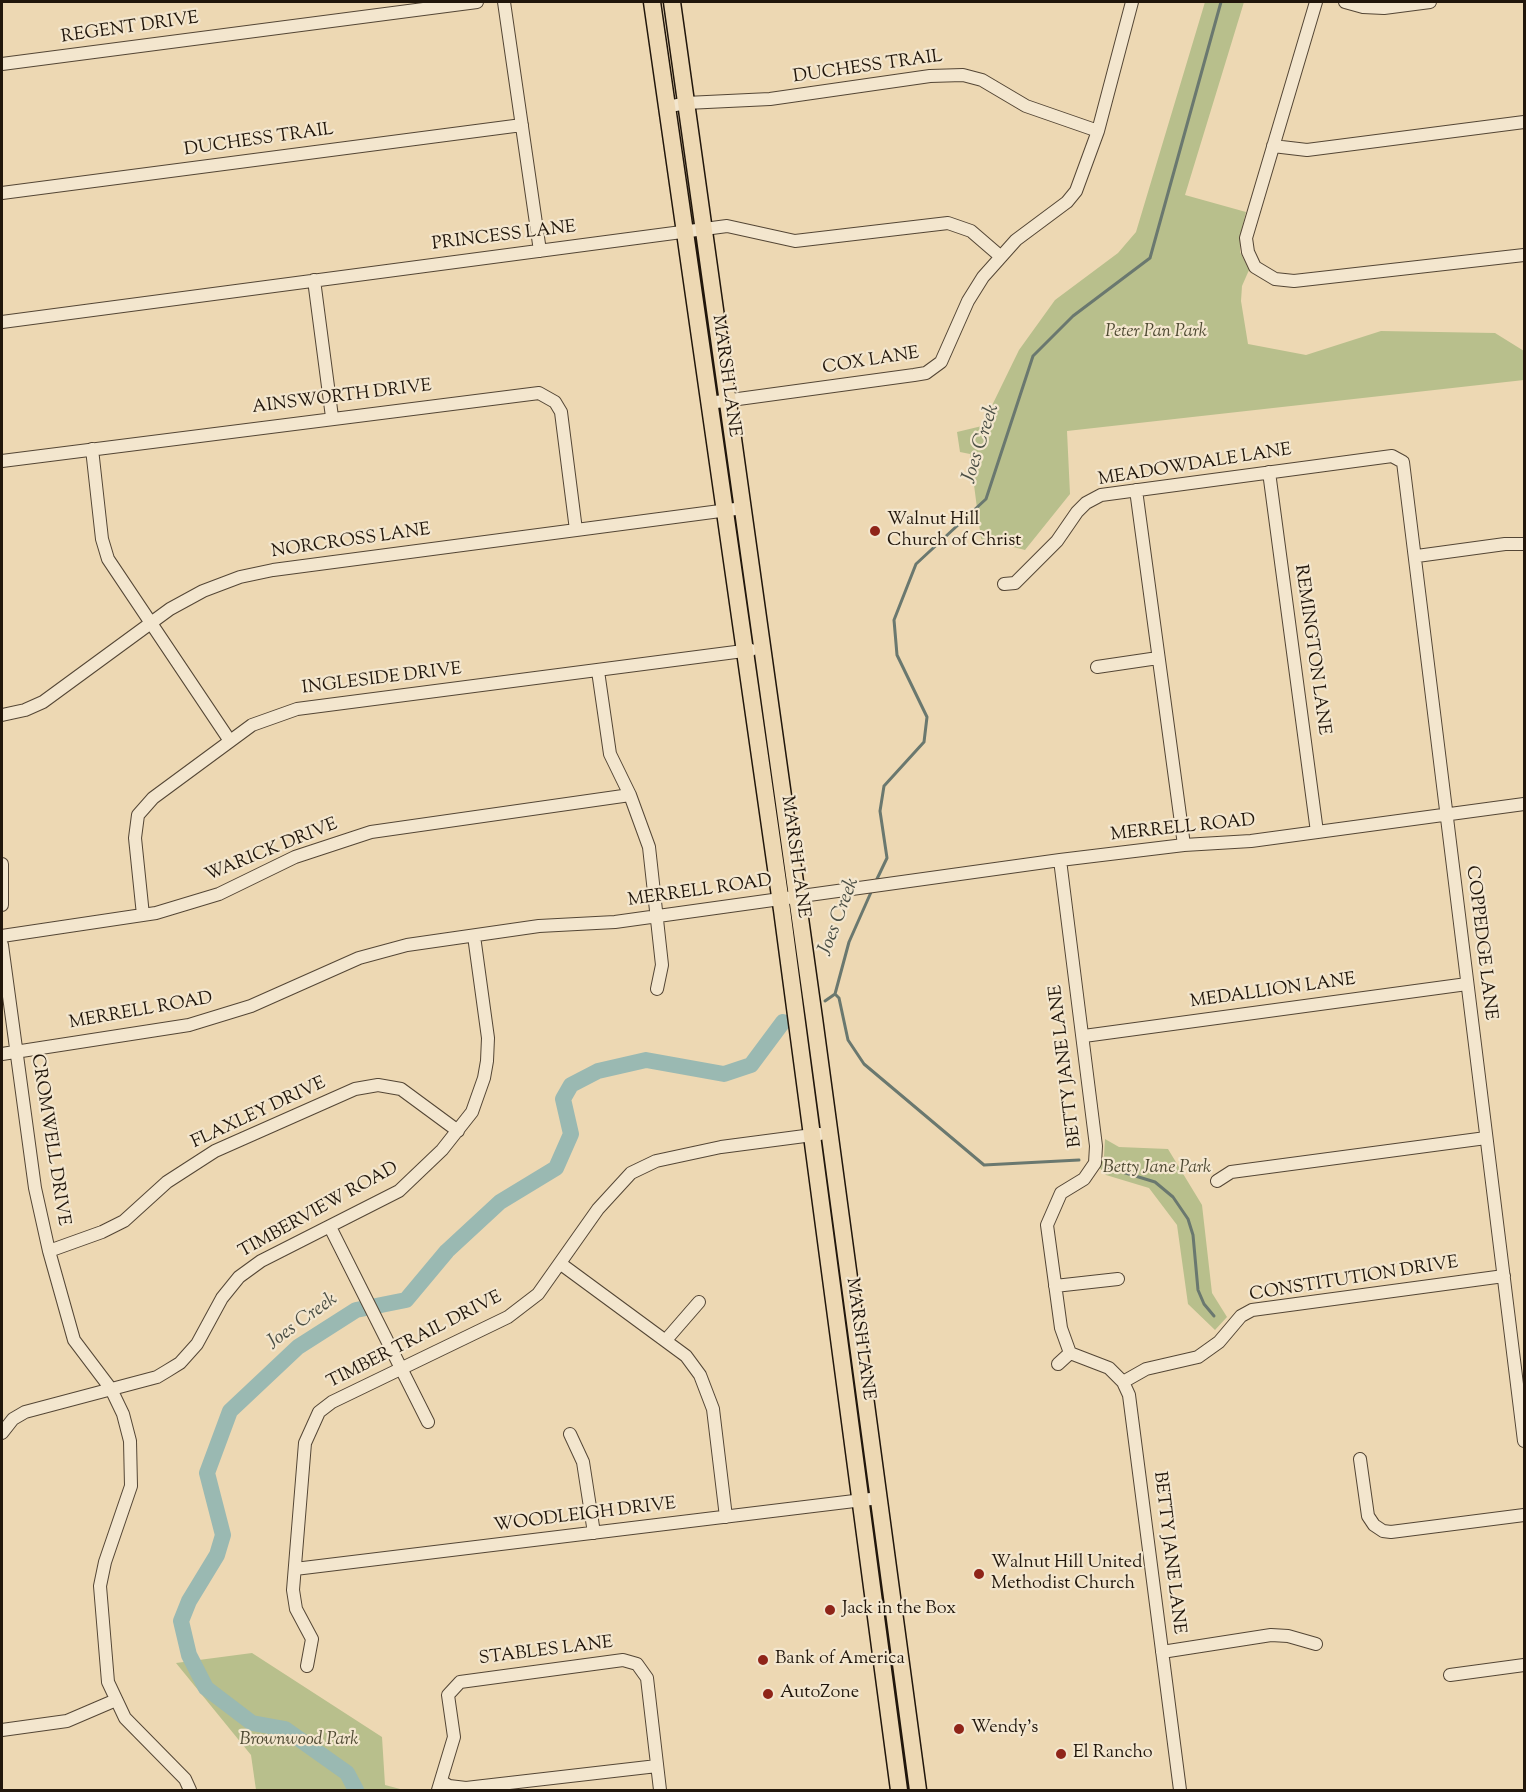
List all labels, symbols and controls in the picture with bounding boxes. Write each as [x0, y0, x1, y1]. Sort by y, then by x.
street label: REGENT DRIVE [60, 9, 200, 49]
street label: DUCHESS TRAIL [792, 47, 944, 89]
street label: DUCHESS TRAIL [183, 120, 335, 162]
street label: PRINCESS LANE [431, 217, 577, 257]
street label: MARSH LANE [706, 313, 744, 439]
park label: Peter Pan Park [1105, 322, 1207, 344]
street label: COX LANE [821, 344, 921, 380]
street label: AINSWORTH DRIVE [251, 376, 433, 420]
water label: Joes Creek [958, 402, 1006, 486]
street label: MEADOWDALE LANE [1097, 440, 1293, 492]
place label: Walnut Hill Church of Christ [887, 510, 1021, 552]
street label: NORCROSS LANE [270, 520, 432, 564]
marker: Walnut Hill Church of Christ [868, 524, 882, 538]
street label: REMINGTON LANE [1288, 563, 1334, 737]
street label: INGLESIDE DRIVE [301, 659, 463, 701]
street label: MARSH LANE [775, 794, 813, 920]
street label: MERRELL ROAD [1110, 811, 1256, 847]
street label: WARICK DRIVE [203, 815, 341, 887]
street label: COPPEDGE LANE [1460, 865, 1500, 1021]
street label: MERRELL ROAD [626, 871, 774, 913]
water label: Joes Creek [814, 875, 866, 959]
street label: MEDALLION LANE [1189, 970, 1357, 1014]
street label: BETTY JANE LANE [1046, 983, 1088, 1149]
street label: MERRELL ROAD [68, 989, 214, 1035]
street label: CROMWELL DRIVE [25, 1053, 73, 1227]
street label: FLAXLEY DRIVE [188, 1073, 330, 1155]
street label: TIMBERVIEW ROAD [236, 1158, 402, 1264]
park label: Betty Jane Park [1103, 1158, 1211, 1180]
street label: CONSTITUTION DRIVE [1248, 1253, 1460, 1307]
street label: MARSH LANE [840, 1276, 878, 1402]
street label: TIMBER TRAIL DRIVE [324, 1287, 506, 1395]
water label: Joes Creek [263, 1288, 343, 1356]
street label: BETTY JANE LANE [1147, 1470, 1189, 1636]
street label: WOODLEIGH DRIVE [493, 1494, 677, 1538]
place label: Walnut Hill United Methodist Church [991, 1553, 1142, 1596]
marker: Walnut Hill United Methodist Church [972, 1567, 986, 1581]
place label: Jack in the Box [842, 1599, 956, 1621]
marker: Jack in the Box [823, 1603, 837, 1617]
street label: STABLES LANE [478, 1633, 614, 1671]
place label: Bank of America [775, 1649, 905, 1671]
marker: Bank of America [756, 1653, 770, 1667]
place label: AutoZone [780, 1683, 859, 1705]
marker: AutoZone [761, 1687, 775, 1701]
place label: Wendy's [971, 1718, 1038, 1740]
marker: Wendy's [952, 1722, 966, 1736]
park label: Brownwood Park [240, 1730, 358, 1752]
place label: El Rancho [1073, 1743, 1153, 1765]
marker: El Rancho [1054, 1747, 1068, 1761]

